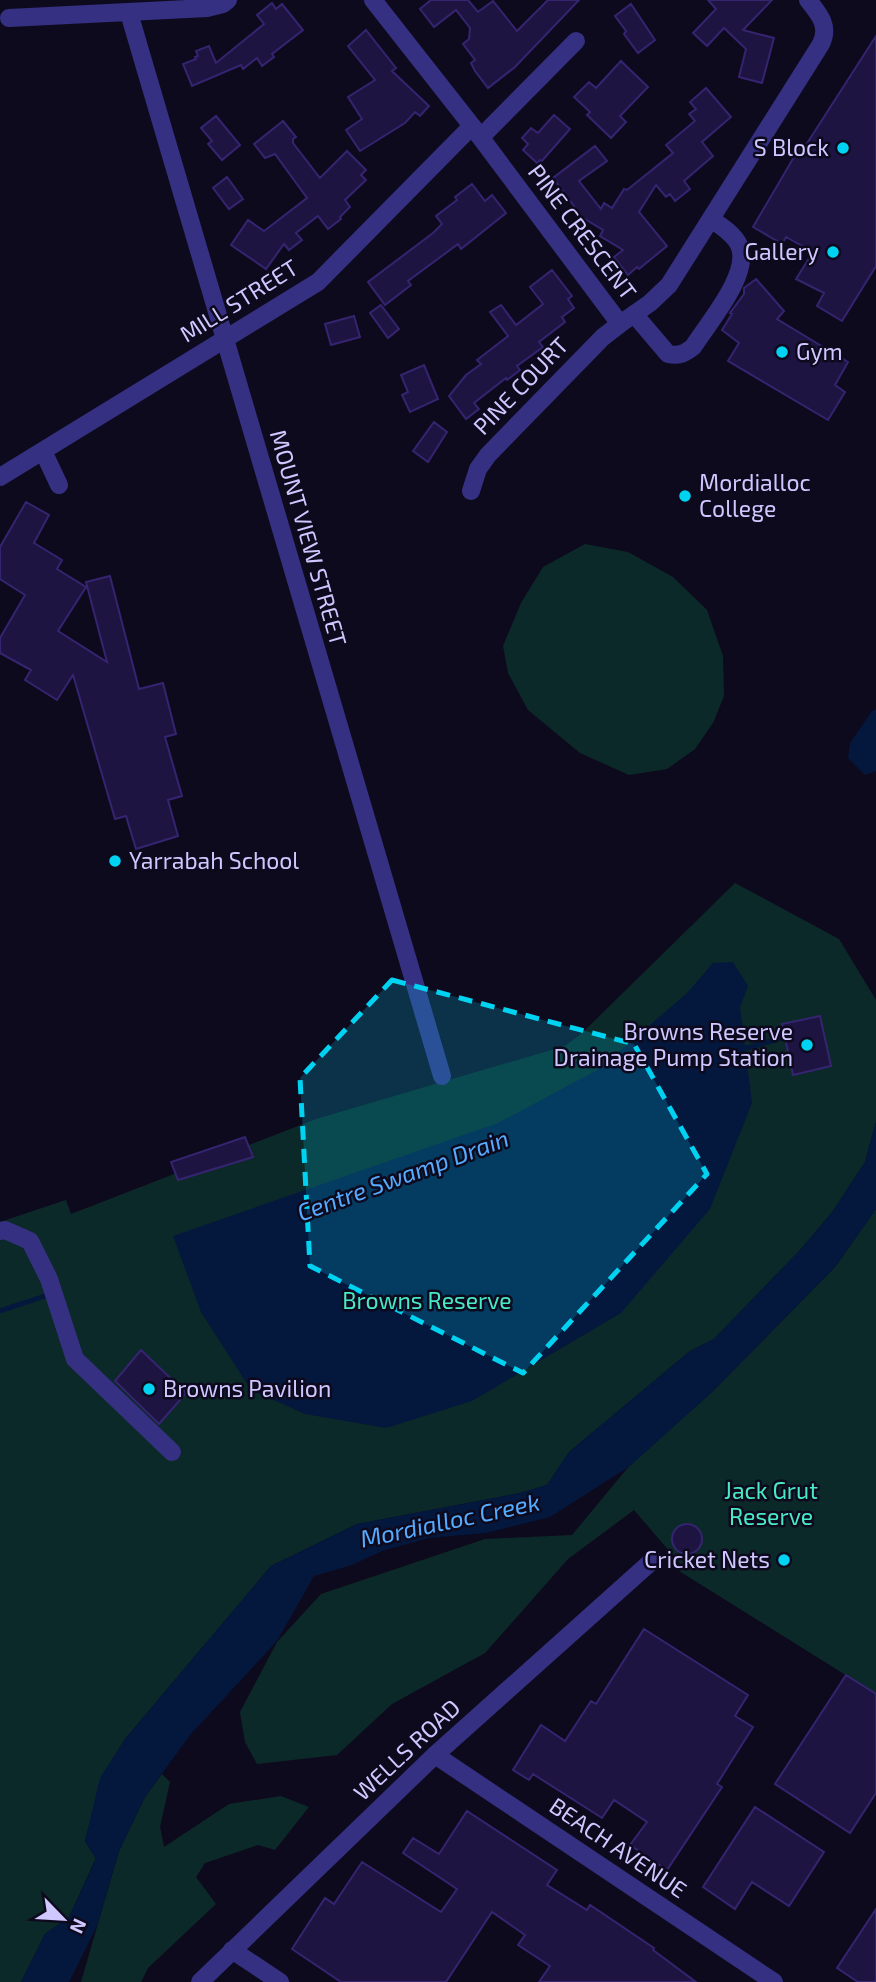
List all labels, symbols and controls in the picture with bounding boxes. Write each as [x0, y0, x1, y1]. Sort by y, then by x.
place label: S Block [754, 133, 829, 161]
marker: S Block [835, 140, 851, 156]
street label: PINE CRESCENT [523, 158, 643, 305]
place label: Gallery [745, 237, 819, 265]
marker: Gallery [825, 244, 841, 260]
street label: MILL STREET [174, 253, 303, 348]
street label: PINE COURT [467, 331, 574, 440]
place label: Gym [796, 337, 843, 365]
marker: Gym [774, 344, 790, 360]
street label: MOUNT VIEW STREET [265, 426, 353, 649]
place label: Mordialloc College [699, 468, 811, 522]
marker: Mordialloc College [677, 488, 693, 504]
place label: Yarrabah School [129, 846, 299, 874]
marker: Yarrabah School [107, 853, 123, 869]
place label: Browns Reserve Drainage Pump Station [554, 1017, 793, 1071]
marker: Browns Reserve Drainage Pump Station [799, 1037, 815, 1053]
water label: Centre Swamp Drain [293, 1123, 512, 1226]
park label: Browns Reserve [342, 1286, 512, 1314]
place label: Browns Pavilion [163, 1374, 331, 1402]
marker: Browns Pavilion [141, 1381, 157, 1397]
park label: Jack Grut Reserve [724, 1476, 818, 1530]
water label: Mordialloc Creek [357, 1486, 542, 1553]
place label: Cricket Nets [644, 1545, 770, 1573]
marker: Cricket Nets [776, 1552, 792, 1568]
street label: WELLS ROAD [347, 1693, 465, 1806]
street label: BEACH AVENUE [545, 1791, 692, 1903]
north arrow [28, 1884, 98, 1954]
text: N [66, 1915, 92, 1937]

